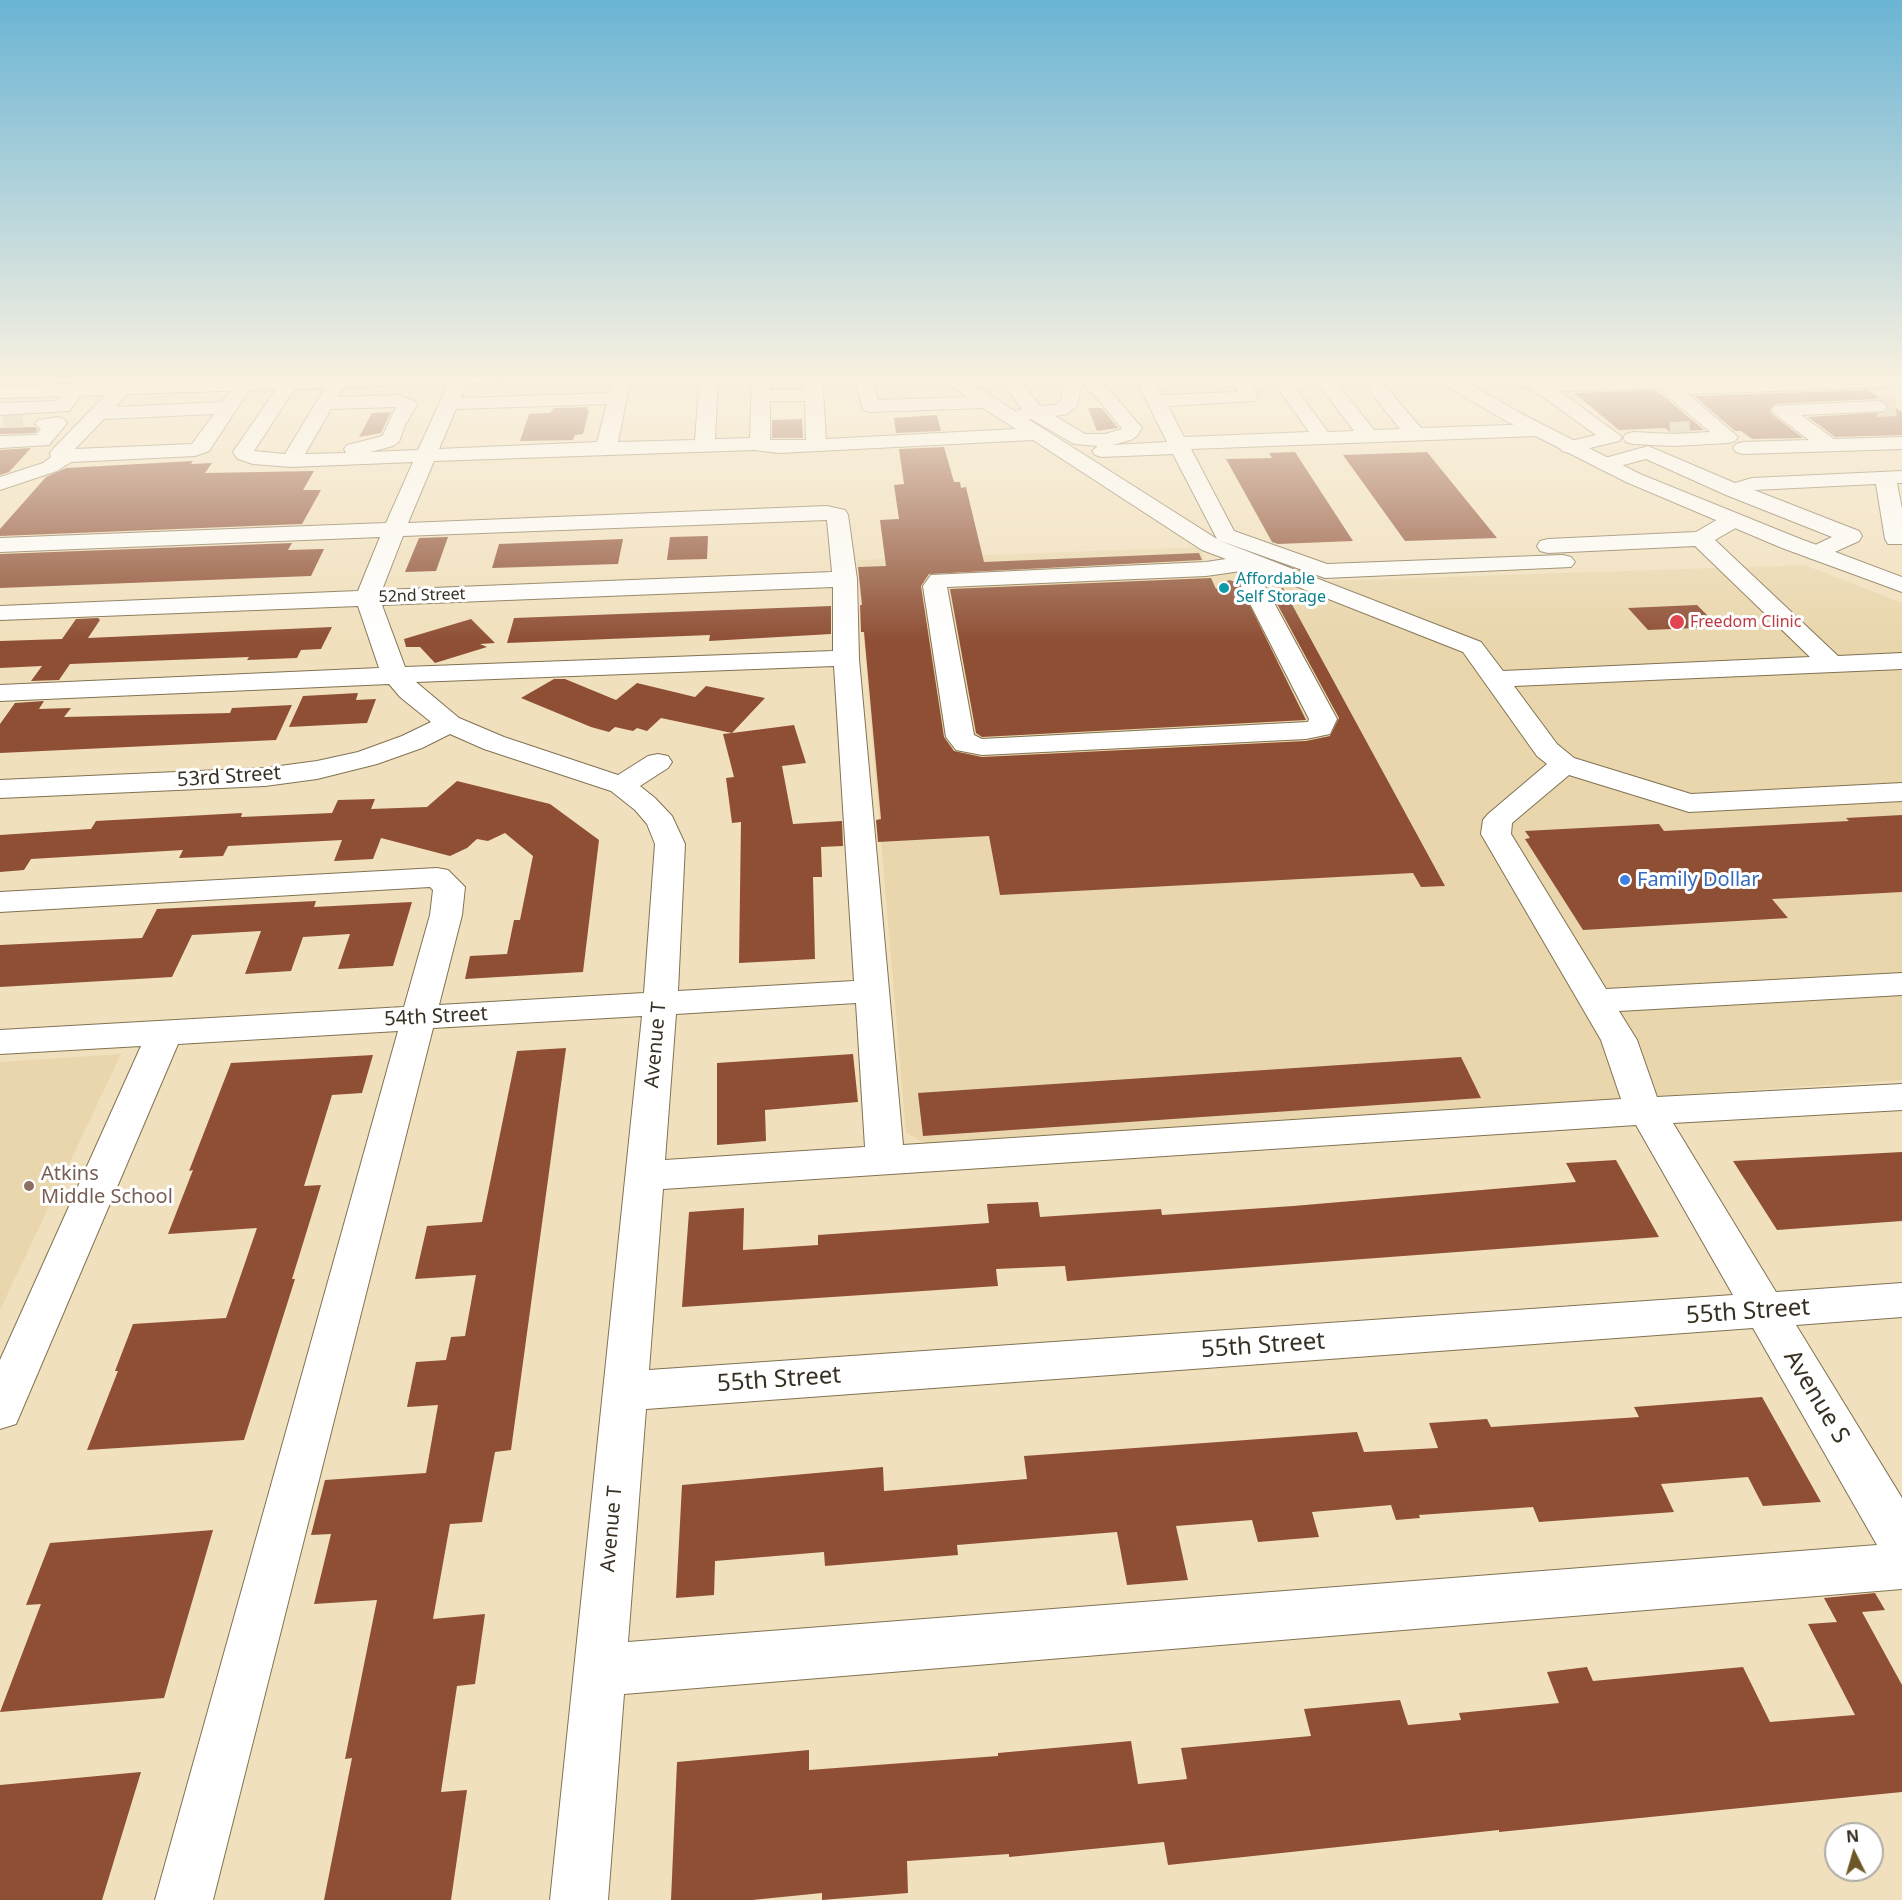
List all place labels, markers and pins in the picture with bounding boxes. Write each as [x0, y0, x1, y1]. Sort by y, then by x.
place label: Affordable Self Storage [1236, 569, 1326, 607]
marker: Affordable Self Storage [1217, 581, 1231, 595]
place label: Freedom Clinic [1690, 612, 1801, 632]
marker: Freedom Clinic [1668, 613, 1686, 631]
place label: Family Dollar [1637, 868, 1760, 892]
marker: Family Dollar [1618, 873, 1632, 887]
place label: Atkins Middle School [41, 1162, 173, 1209]
marker: Atkins Middle School [22, 1179, 36, 1193]

